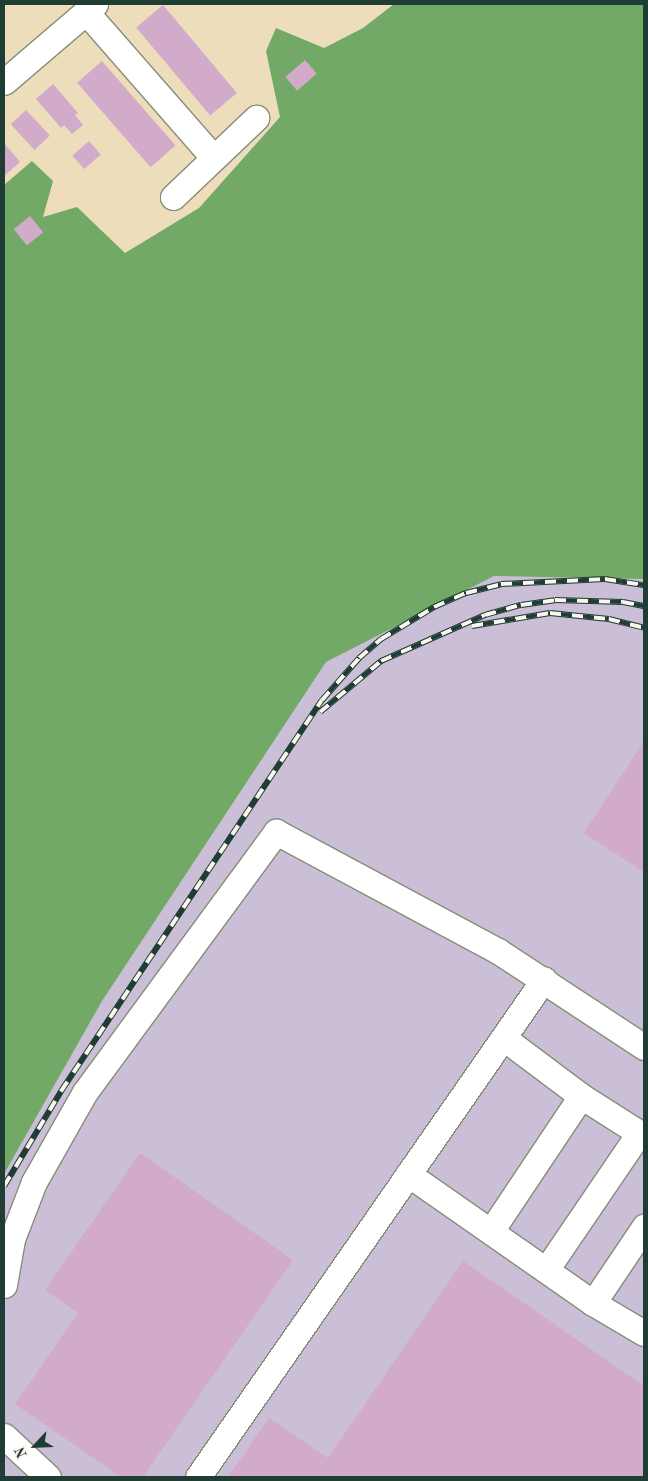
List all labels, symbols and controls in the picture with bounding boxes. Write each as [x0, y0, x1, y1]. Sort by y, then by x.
north arrow [10, 1421, 60, 1471]
text: N [13, 1445, 30, 1460]

